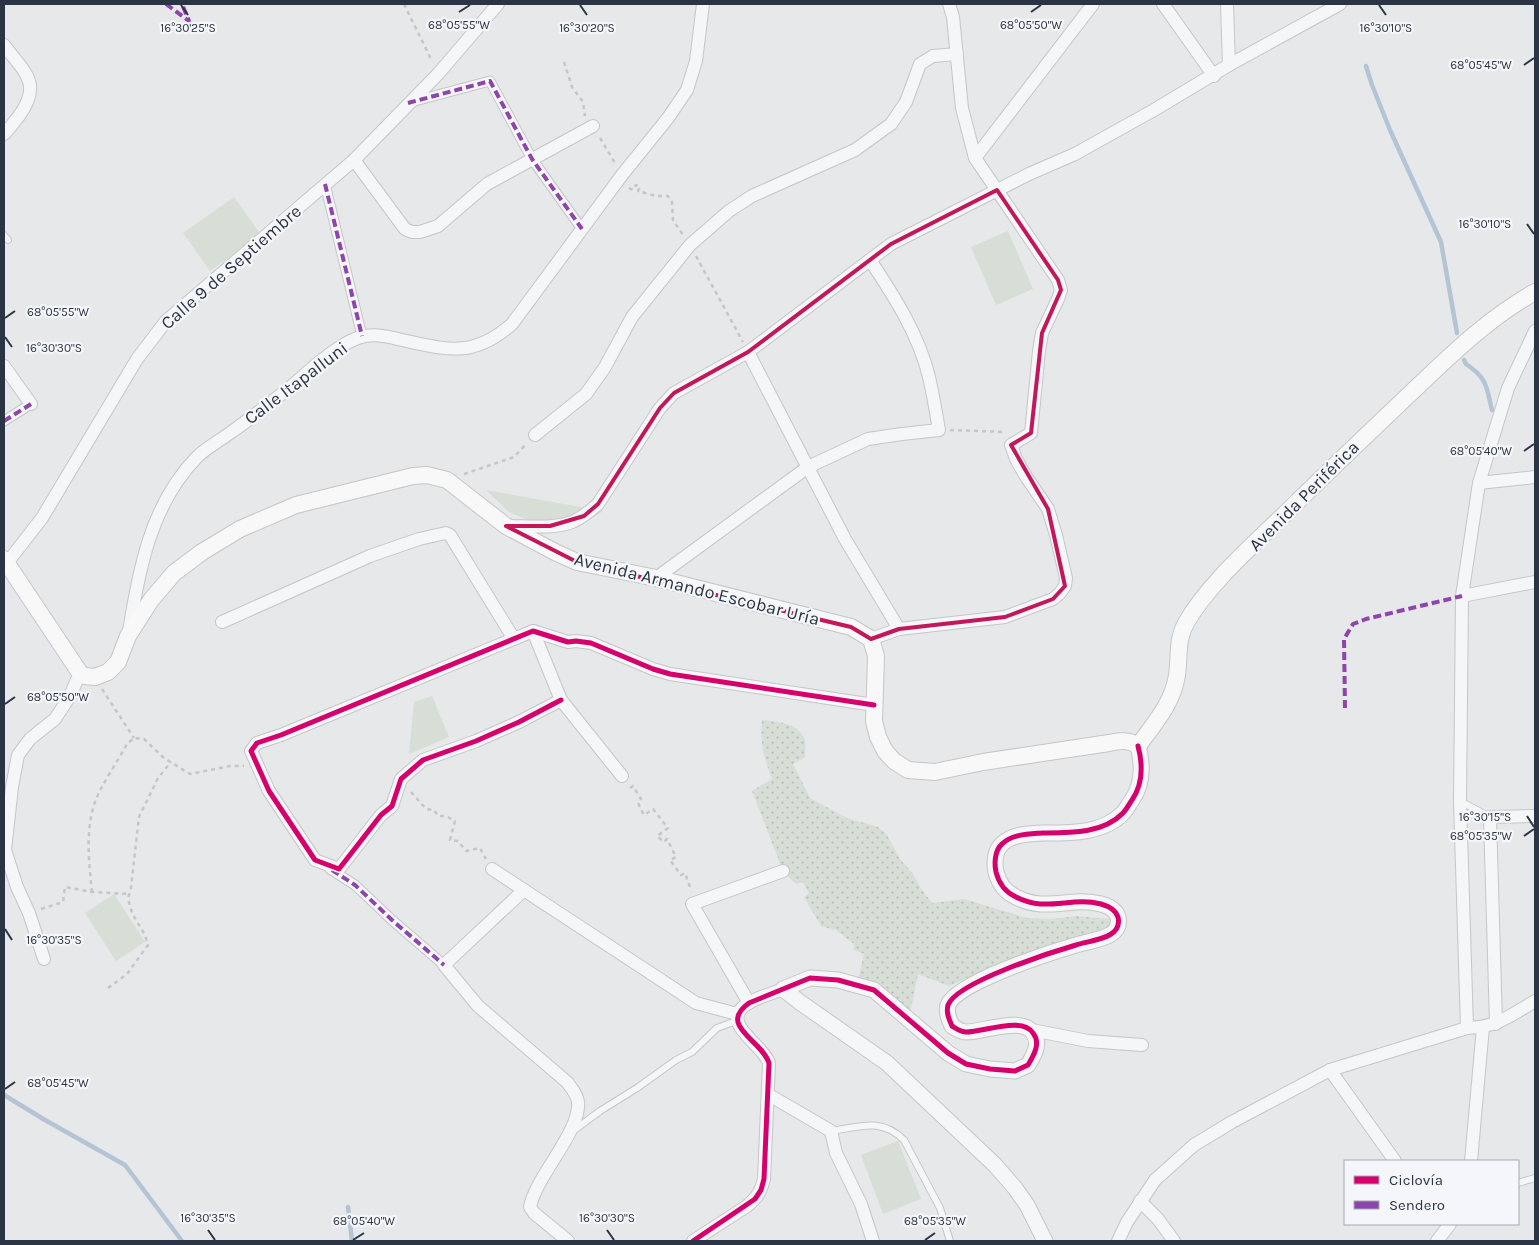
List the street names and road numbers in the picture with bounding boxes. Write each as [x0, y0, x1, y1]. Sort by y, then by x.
street label: Calle 9 de Septiembre [156, 200, 306, 334]
street label: Calle Itapalluni [240, 337, 352, 429]
street label: Avenida Periférica [1244, 436, 1364, 556]
street label: Avenida Armando Escobar Uría [572, 548, 822, 630]

